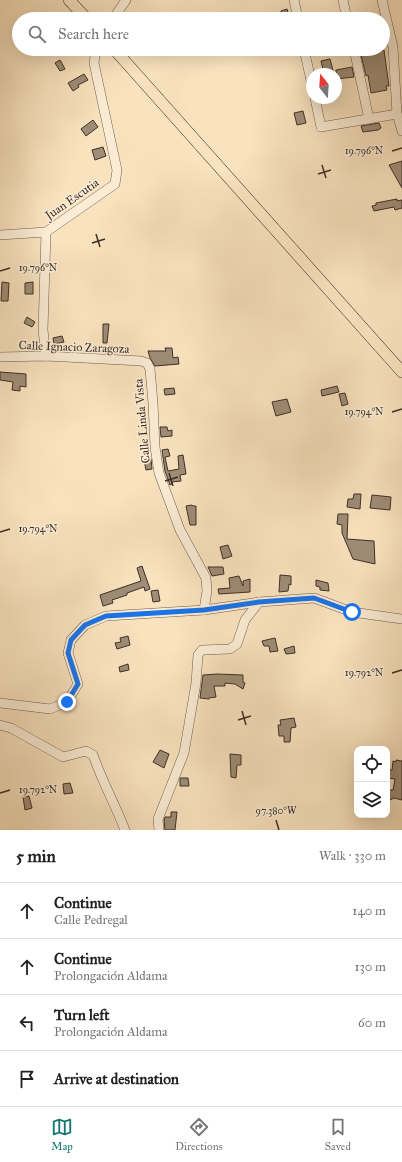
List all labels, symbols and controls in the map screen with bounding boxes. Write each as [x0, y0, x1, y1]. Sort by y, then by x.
search box [12, 12, 390, 56]
icon: search [26, 23, 48, 45]
text: Search here [58, 25, 129, 43]
north arrow [306, 68, 342, 104]
text: 19.796°N [345, 145, 384, 157]
street label: Juan Escutia [41, 175, 103, 225]
text: 19.796°N [19, 262, 58, 274]
street label: Calle Ignacio Zaragoza [18, 338, 131, 357]
street label: Calle Linda Vista [131, 377, 153, 464]
text: 19.794°N [344, 406, 384, 418]
text: 19.794°N [18, 523, 58, 535]
route start [343, 603, 361, 621]
text: 19.792°N [345, 667, 384, 679]
route end [58, 693, 76, 711]
map controls [354, 746, 390, 818]
button: locate [354, 746, 390, 782]
button: layers [354, 782, 390, 818]
text: 19.792°N [19, 784, 58, 796]
text: 97.380°W [256, 805, 297, 817]
text: 5 min [16, 846, 56, 867]
text: Walk · 330 m [319, 848, 386, 864]
text: Continue [54, 894, 112, 912]
icon: ahead [16, 900, 38, 922]
text: 140 m [352, 903, 386, 919]
text: Calle Pedregal [54, 912, 128, 928]
text: Continue [54, 950, 112, 968]
icon: ahead [16, 956, 38, 978]
text: 130 m [354, 959, 386, 975]
text: Prolongación Aldama [54, 968, 168, 984]
text: Turn left [54, 1006, 110, 1024]
icon: left [16, 1012, 38, 1034]
text: 60 m [358, 1015, 386, 1031]
text: Prolongación Aldama [54, 1024, 168, 1040]
icon: arrive [16, 1068, 38, 1090]
text: Arrive at destination [54, 1070, 179, 1088]
tab: Map [51, 1116, 73, 1153]
tab: Directions [175, 1116, 223, 1153]
tab: Saved [325, 1116, 351, 1153]

